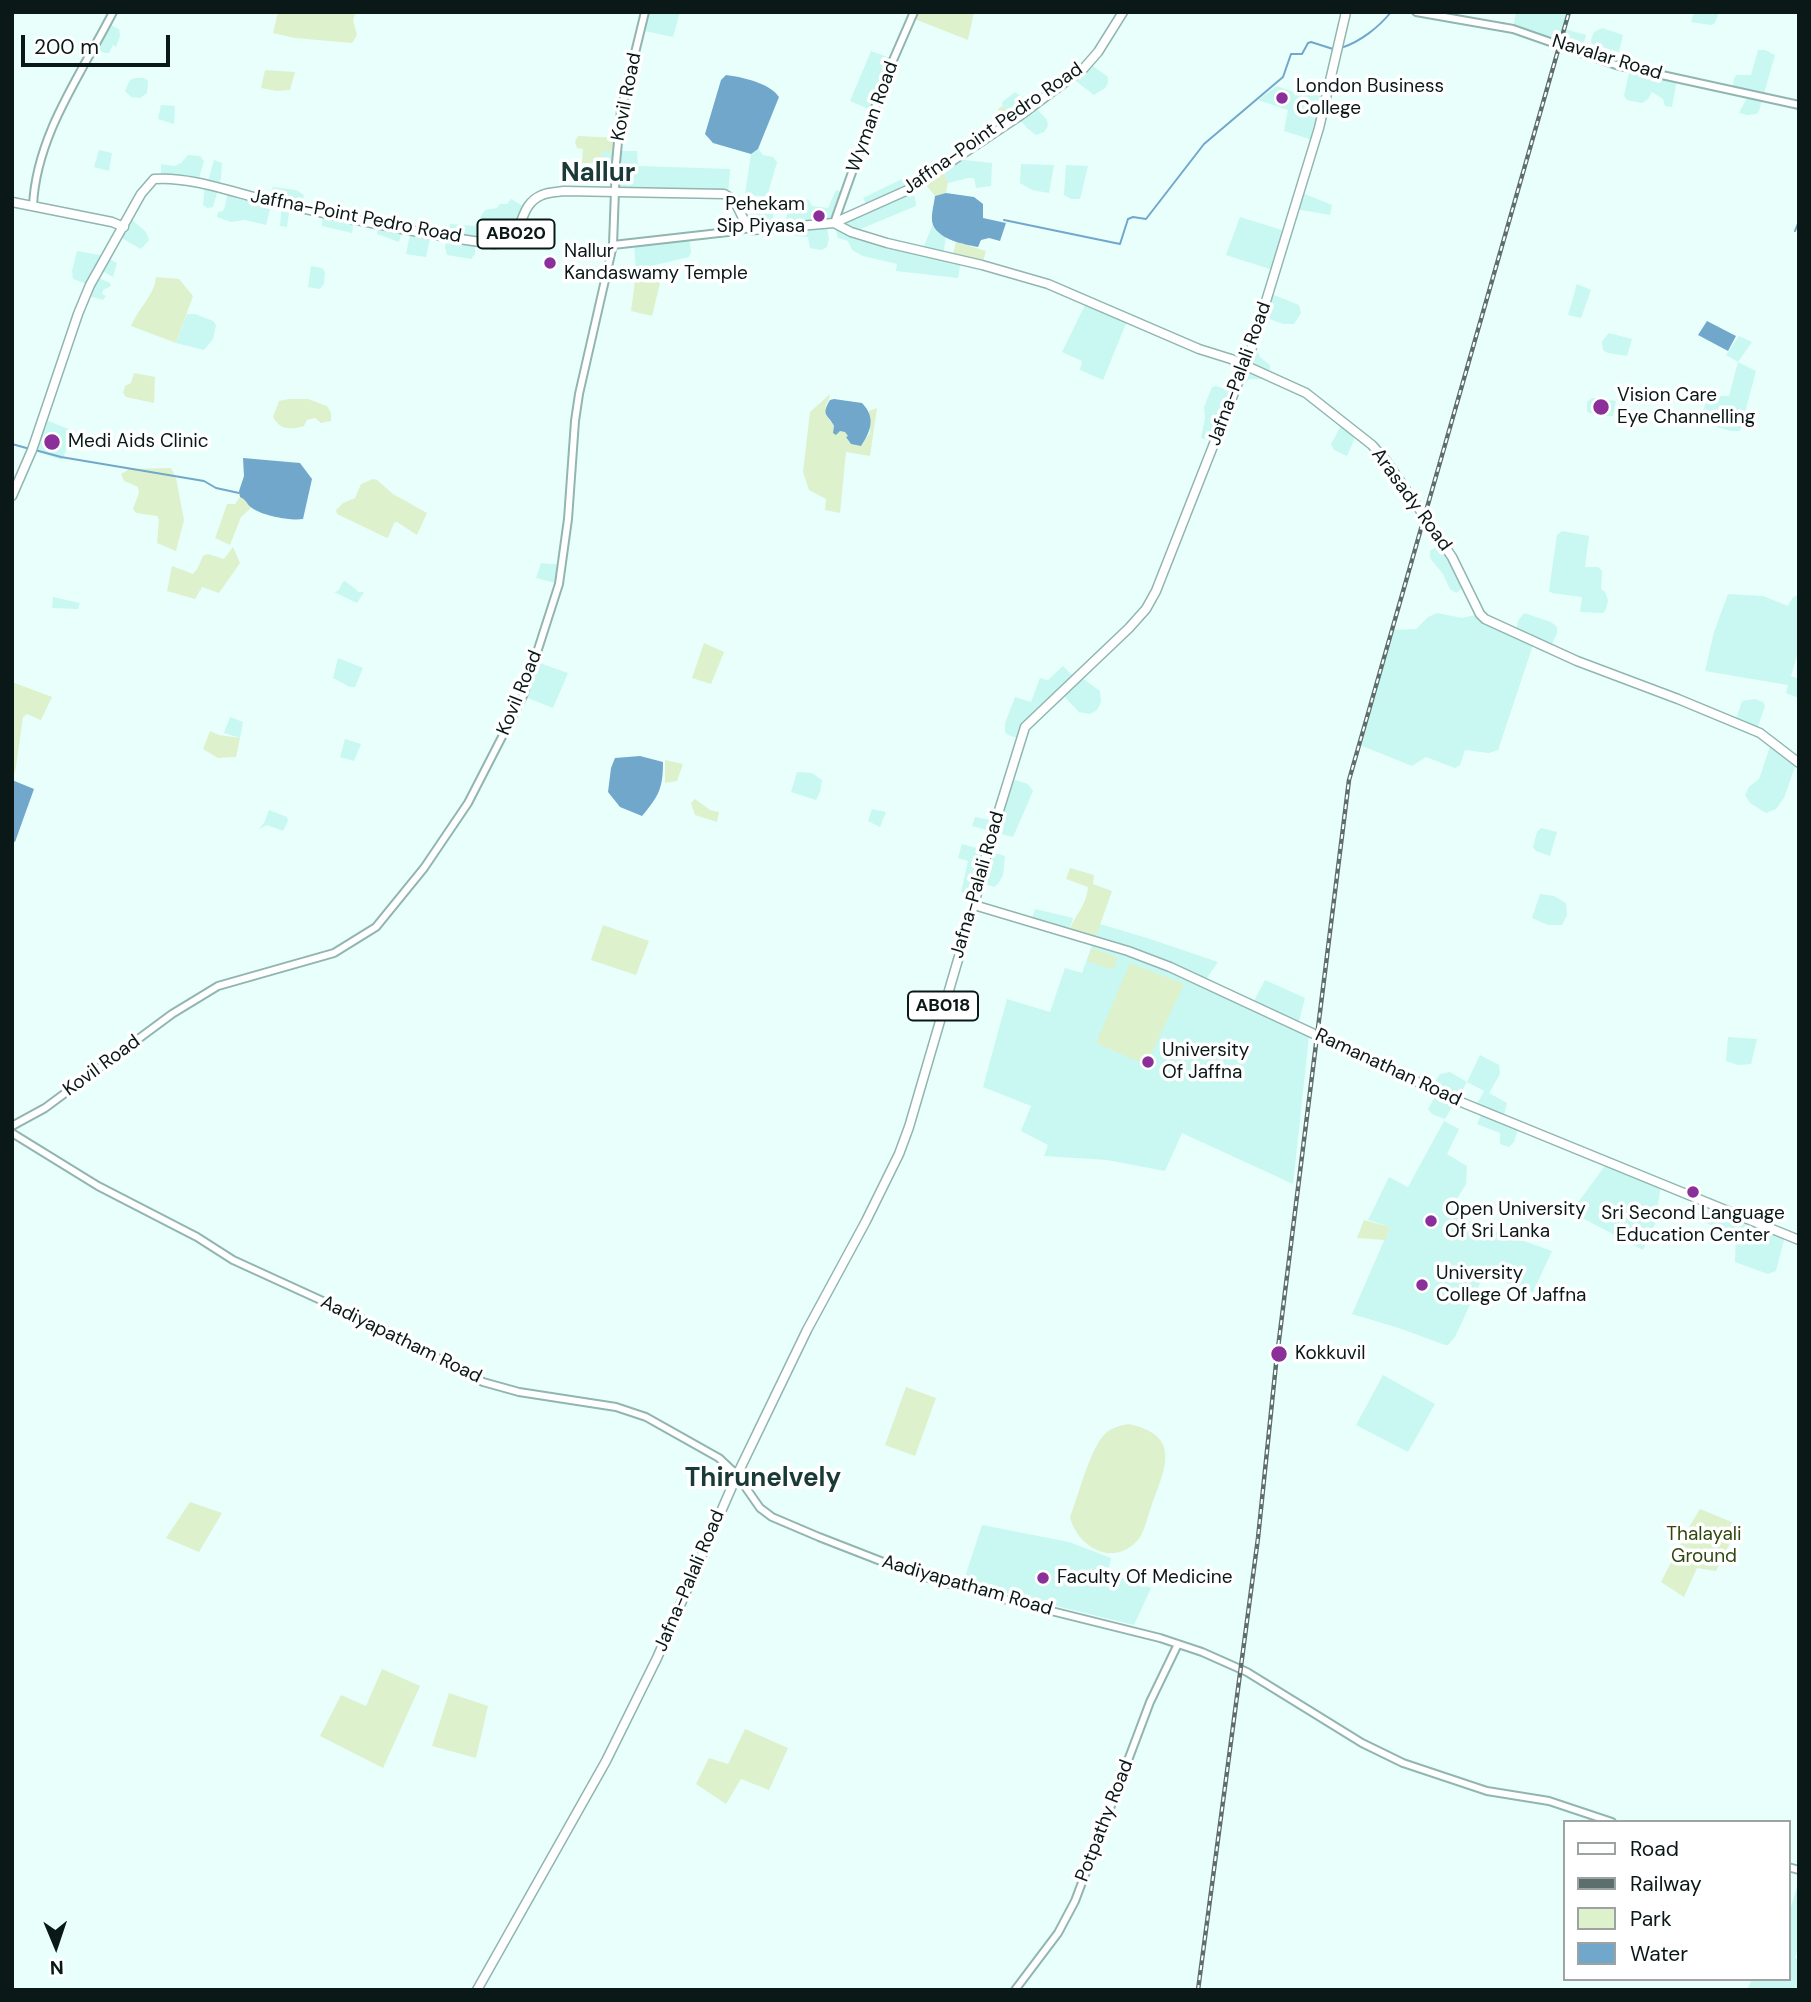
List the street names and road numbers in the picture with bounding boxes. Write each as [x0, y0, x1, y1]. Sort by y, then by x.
street label: Navalar Road [1549, 30, 1665, 86]
street label: Kovil Road [607, 51, 647, 143]
street label: Wyman Road [842, 58, 904, 176]
street label: Jaffna-Point Pedro Road [899, 58, 1087, 200]
street label: Jaffna-Point Pedro Road [249, 185, 463, 249]
road number: AB020 [477, 220, 554, 248]
street label: Jafna-Palali Road [1203, 299, 1277, 449]
street label: Arasady Road [1366, 444, 1456, 556]
street label: Kovil Road [493, 647, 547, 739]
street label: Jafna-Palali Road [946, 809, 1010, 961]
road number: AB018 [908, 992, 978, 1021]
street label: Ramanathan Road [1311, 1024, 1465, 1112]
street label: Kovil Road [59, 1031, 145, 1101]
street label: Aadiyapatham Road [317, 1291, 485, 1389]
street label: Jafna-Palali Road [650, 1507, 730, 1655]
street label: Aadiyapatham Road [879, 1551, 1055, 1621]
street label: Potpathy Road [1071, 1757, 1139, 1885]

